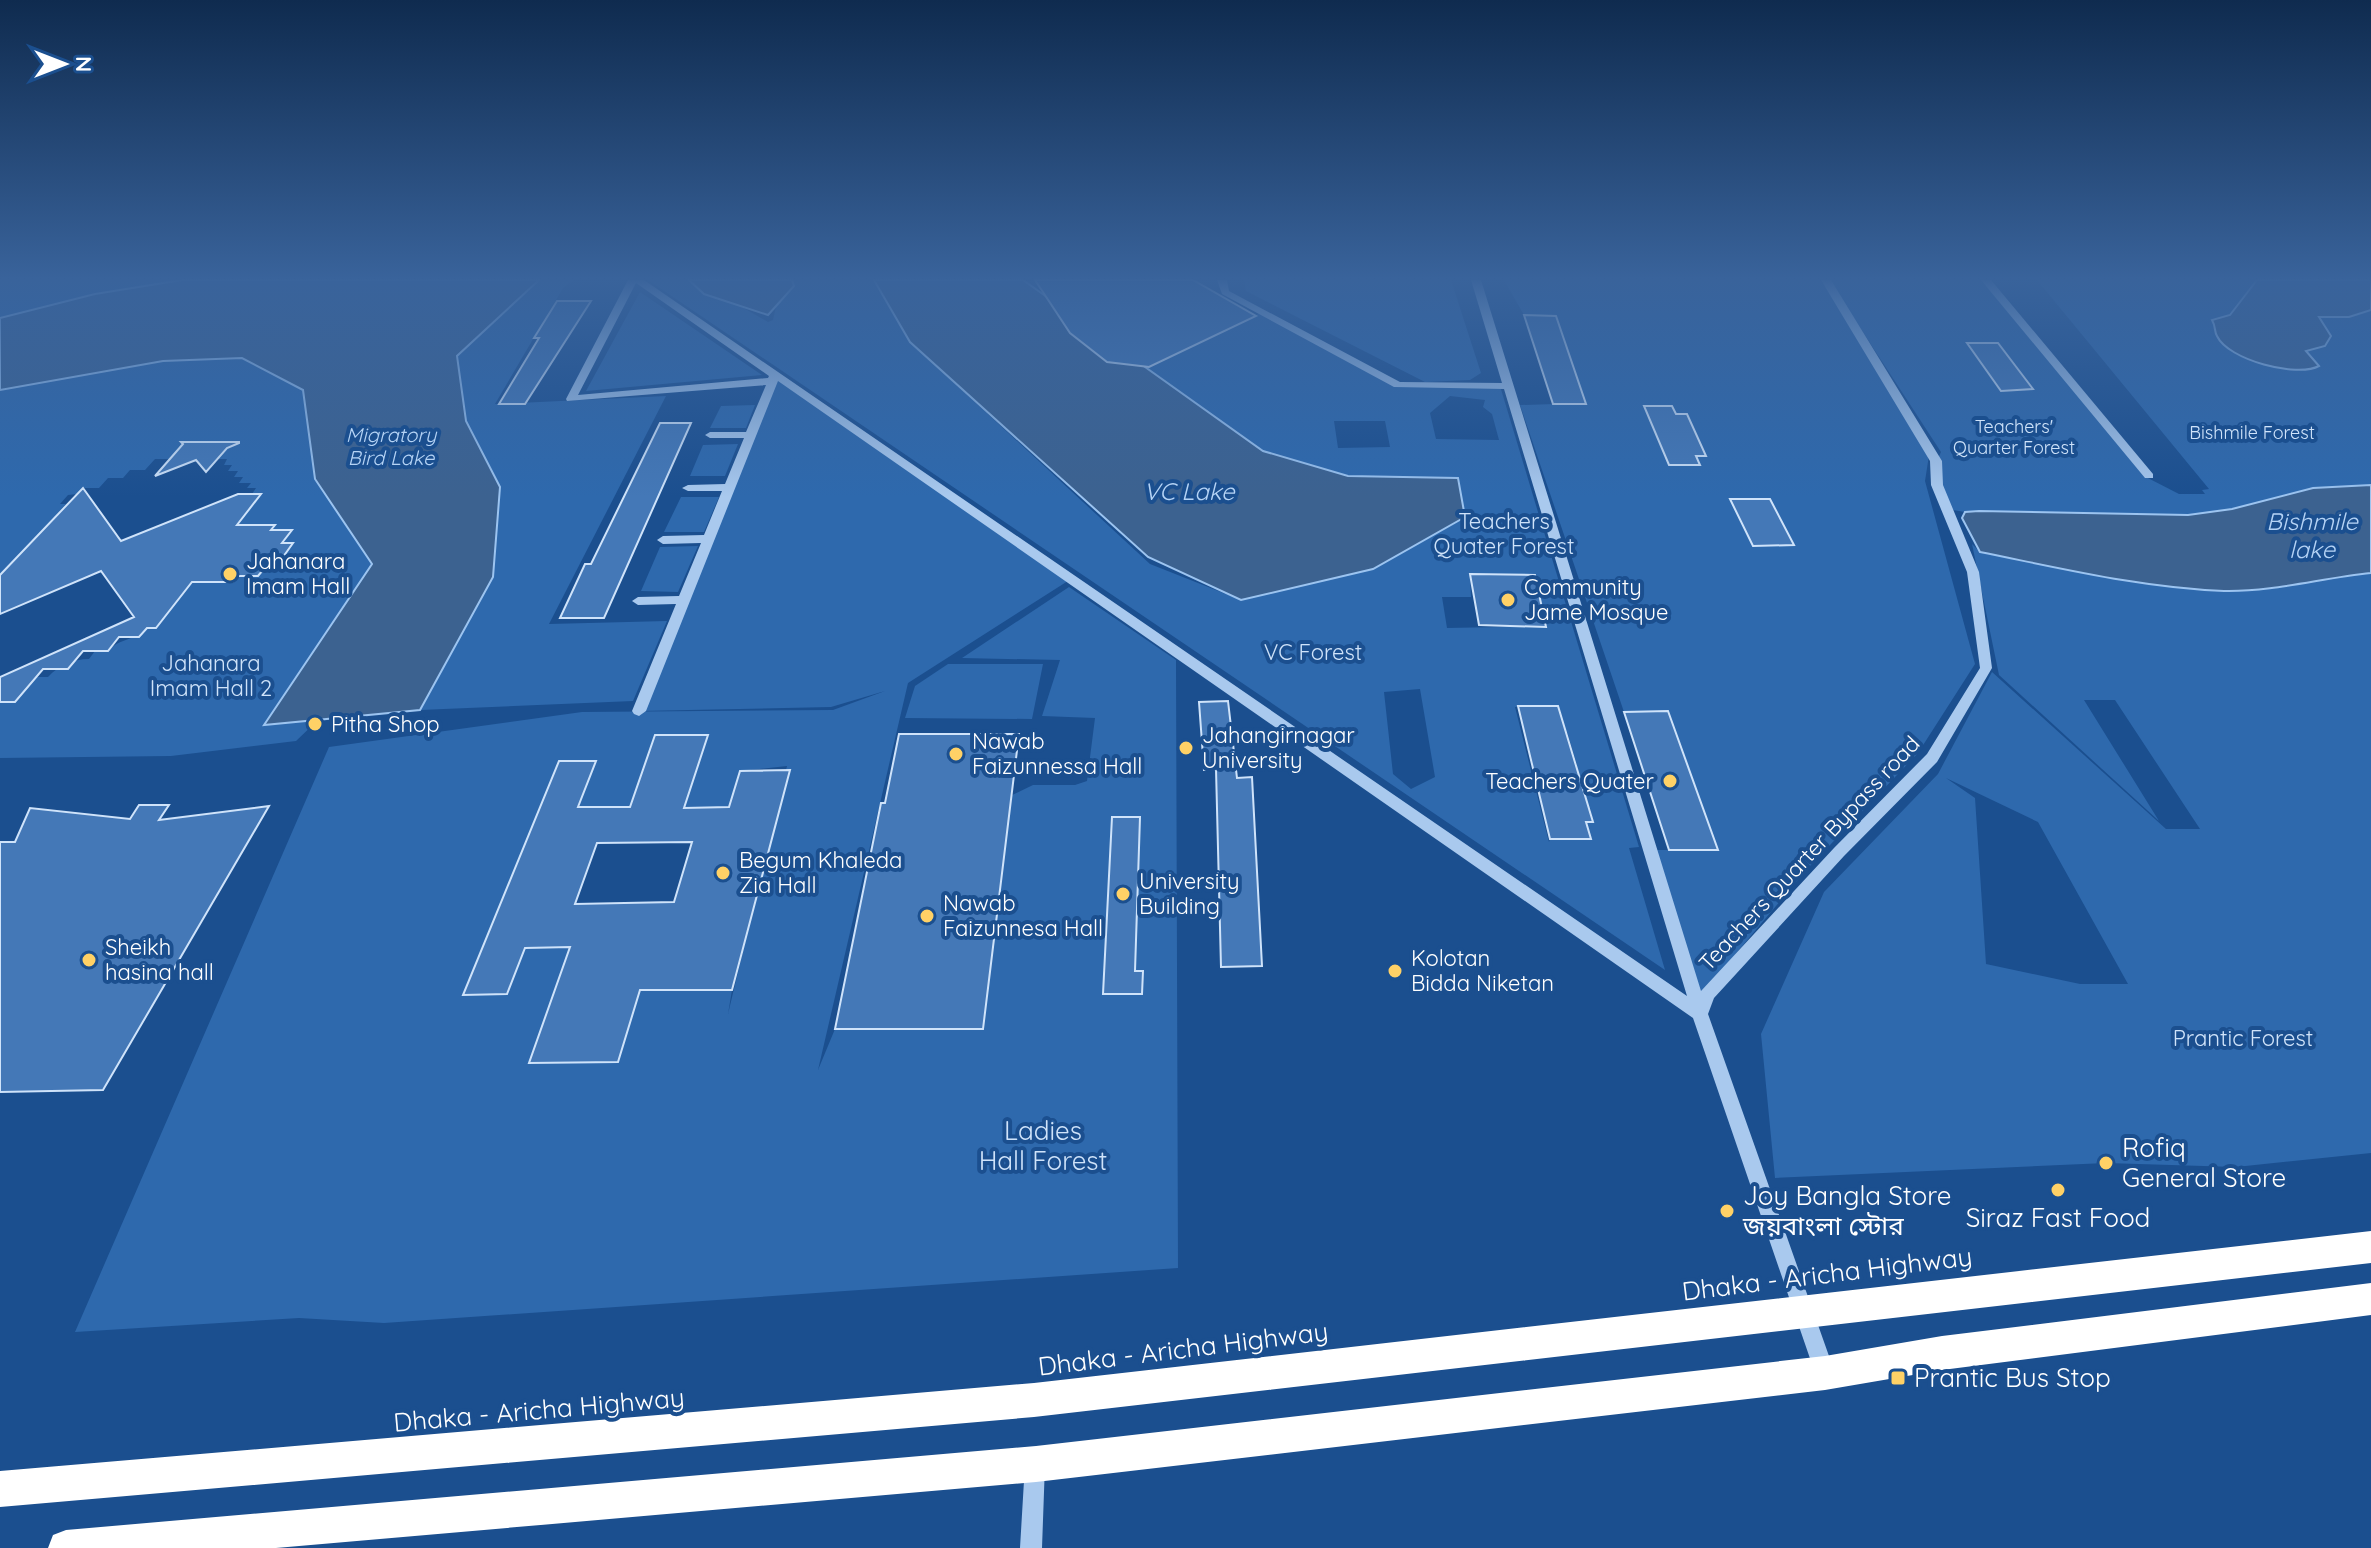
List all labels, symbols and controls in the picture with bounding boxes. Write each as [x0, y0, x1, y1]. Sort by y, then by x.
north arrow [24, 24, 104, 104]
text: N [70, 56, 98, 72]
park label: Teachers' Quarter Forest [1953, 415, 2075, 459]
park label: Bishmile Forest [2189, 421, 2315, 444]
water label: Migratory Bird Lake [346, 422, 438, 470]
water label: VC Lake [1143, 476, 1236, 506]
water label: Bishmile lake [2266, 506, 2359, 564]
park label: Teachers Quater Forest [1434, 507, 1574, 560]
place label: Jahanara Imam Hall [246, 547, 350, 600]
marker: Jahanara Imam Hall [221, 565, 239, 583]
place label: Community Jame Mosque [1524, 573, 1669, 626]
marker: Community Jame Mosque [1499, 591, 1517, 609]
park label: VC Forest [1264, 638, 1362, 666]
park label: Jahanara Imam Hall 2 [150, 649, 272, 702]
place label: Pitha Shop [331, 710, 440, 738]
marker: Pitha Shop [306, 715, 324, 733]
place label: Jahangirnagar University [1202, 721, 1355, 774]
place label: Nawab Faizunnessa Hall [972, 727, 1142, 780]
street label: Teachers Quarter Bypass road [1693, 730, 1925, 976]
marker: Jahangirnagar University [1177, 739, 1195, 757]
marker: Nawab Faizunnessa Hall [947, 745, 965, 763]
place label: Teachers Quater [1485, 767, 1655, 795]
marker: Teachers Quater [1661, 772, 1679, 790]
place label: Begum Khaleda Zia Hall [739, 846, 902, 899]
marker: Begum Khaleda Zia Hall [714, 864, 732, 882]
place label: University Building [1139, 867, 1240, 920]
marker: University Building [1114, 885, 1132, 903]
place label: Nawab Faizunnesa Hall [943, 889, 1103, 942]
marker: Nawab Faizunnesa Hall [918, 907, 936, 925]
place label: Sheikh hasina hall [105, 933, 214, 986]
place label: Kolotan Bidda Niketan [1411, 944, 1554, 997]
marker: Sheikh hasina hall [80, 951, 98, 969]
marker: Kolotan Bidda Niketan [1386, 962, 1404, 980]
park label: Prantic Forest [2173, 1024, 2313, 1052]
park label: Ladies Hall Forest [979, 1114, 1107, 1177]
place label: Rofiq General Store [2122, 1131, 2286, 1194]
marker: Rofiq General Store [2097, 1154, 2115, 1172]
place label: Joy Bangla Store জয়বাংলা স্টোর [1742, 1179, 1951, 1242]
marker: Siraz Fast Food [2049, 1181, 2067, 1199]
place label: Siraz Fast Food [1966, 1201, 2150, 1234]
marker: Joy Bangla Store জয়বাংলা স্টোর [1718, 1202, 1736, 1220]
street label: Dhaka - Aricha Highway [1680, 1239, 1974, 1308]
street label: Dhaka - Aricha Highway [1036, 1314, 1330, 1383]
place label: Prantic Bus Stop [1914, 1361, 2111, 1394]
marker: Prantic Bus Stop [1889, 1369, 1907, 1387]
street label: Dhaka - Aricha Highway [392, 1380, 686, 1439]

